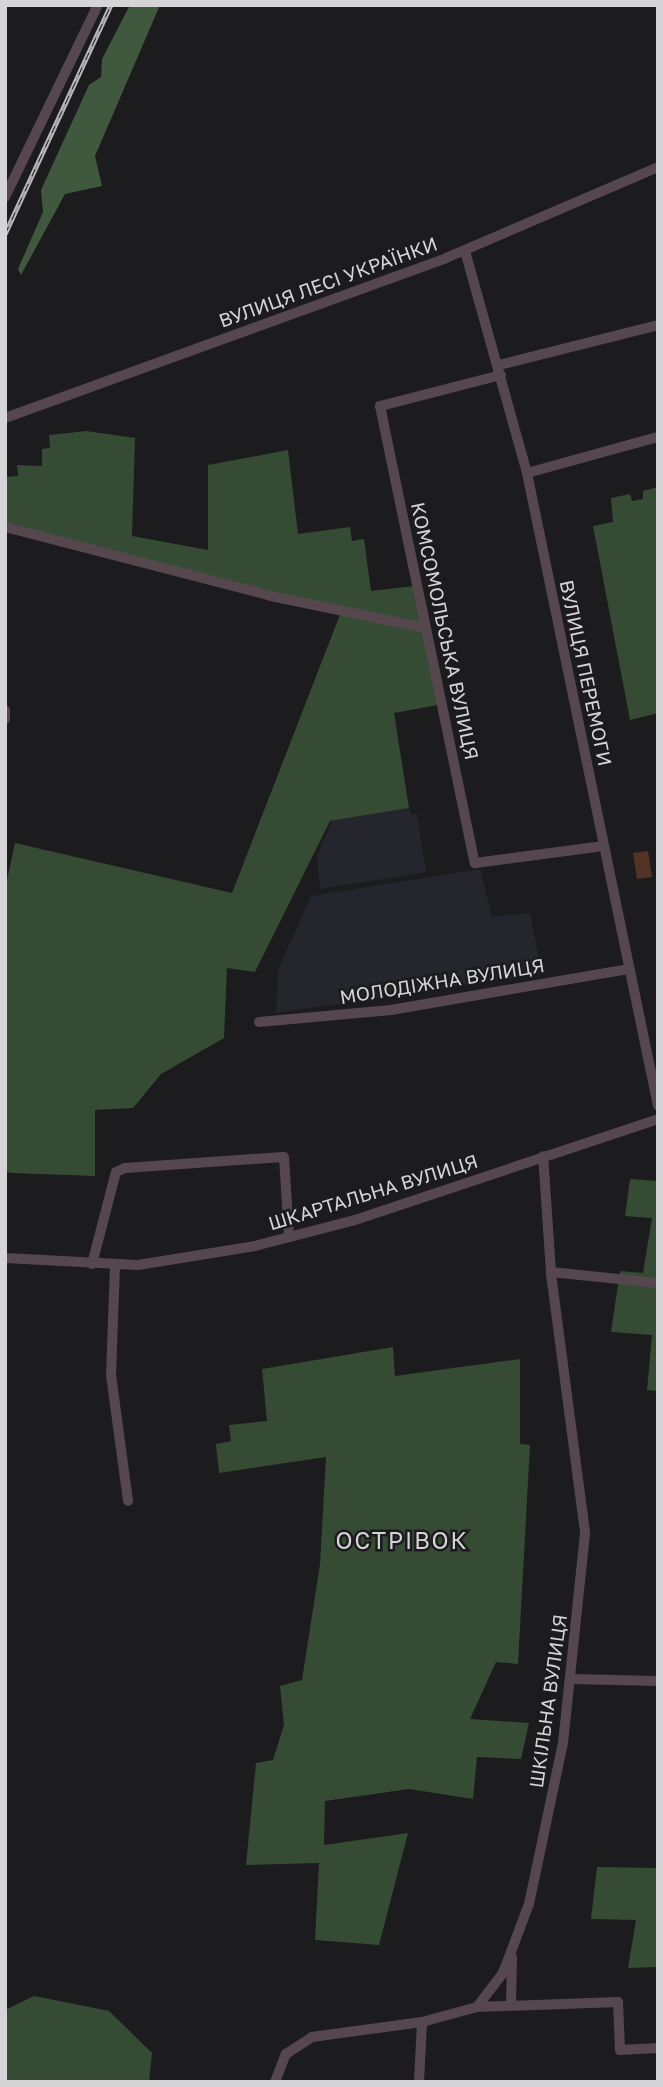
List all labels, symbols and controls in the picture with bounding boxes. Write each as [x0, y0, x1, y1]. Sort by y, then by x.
street label: ВУЛИЦЯ ЛЕСІ УКРАЇНКИ [216, 232, 440, 332]
street label: КОМСОМОЛЬСЬКА ВУЛИЦЯ [407, 500, 483, 762]
street label: ВУЛИЦЯ ПЕРЕМОГИ [555, 578, 617, 768]
street label: МОЛОДІЖНА ВУЛИЦЯ [338, 954, 546, 1008]
street label: ШКАРТАЛЬНА ВУЛИЦЯ [266, 1149, 480, 1235]
district label: ОСТРІВОК [336, 1526, 468, 1554]
street label: ШКІЛЬНА ВУЛИЦЯ [525, 1613, 571, 1789]

